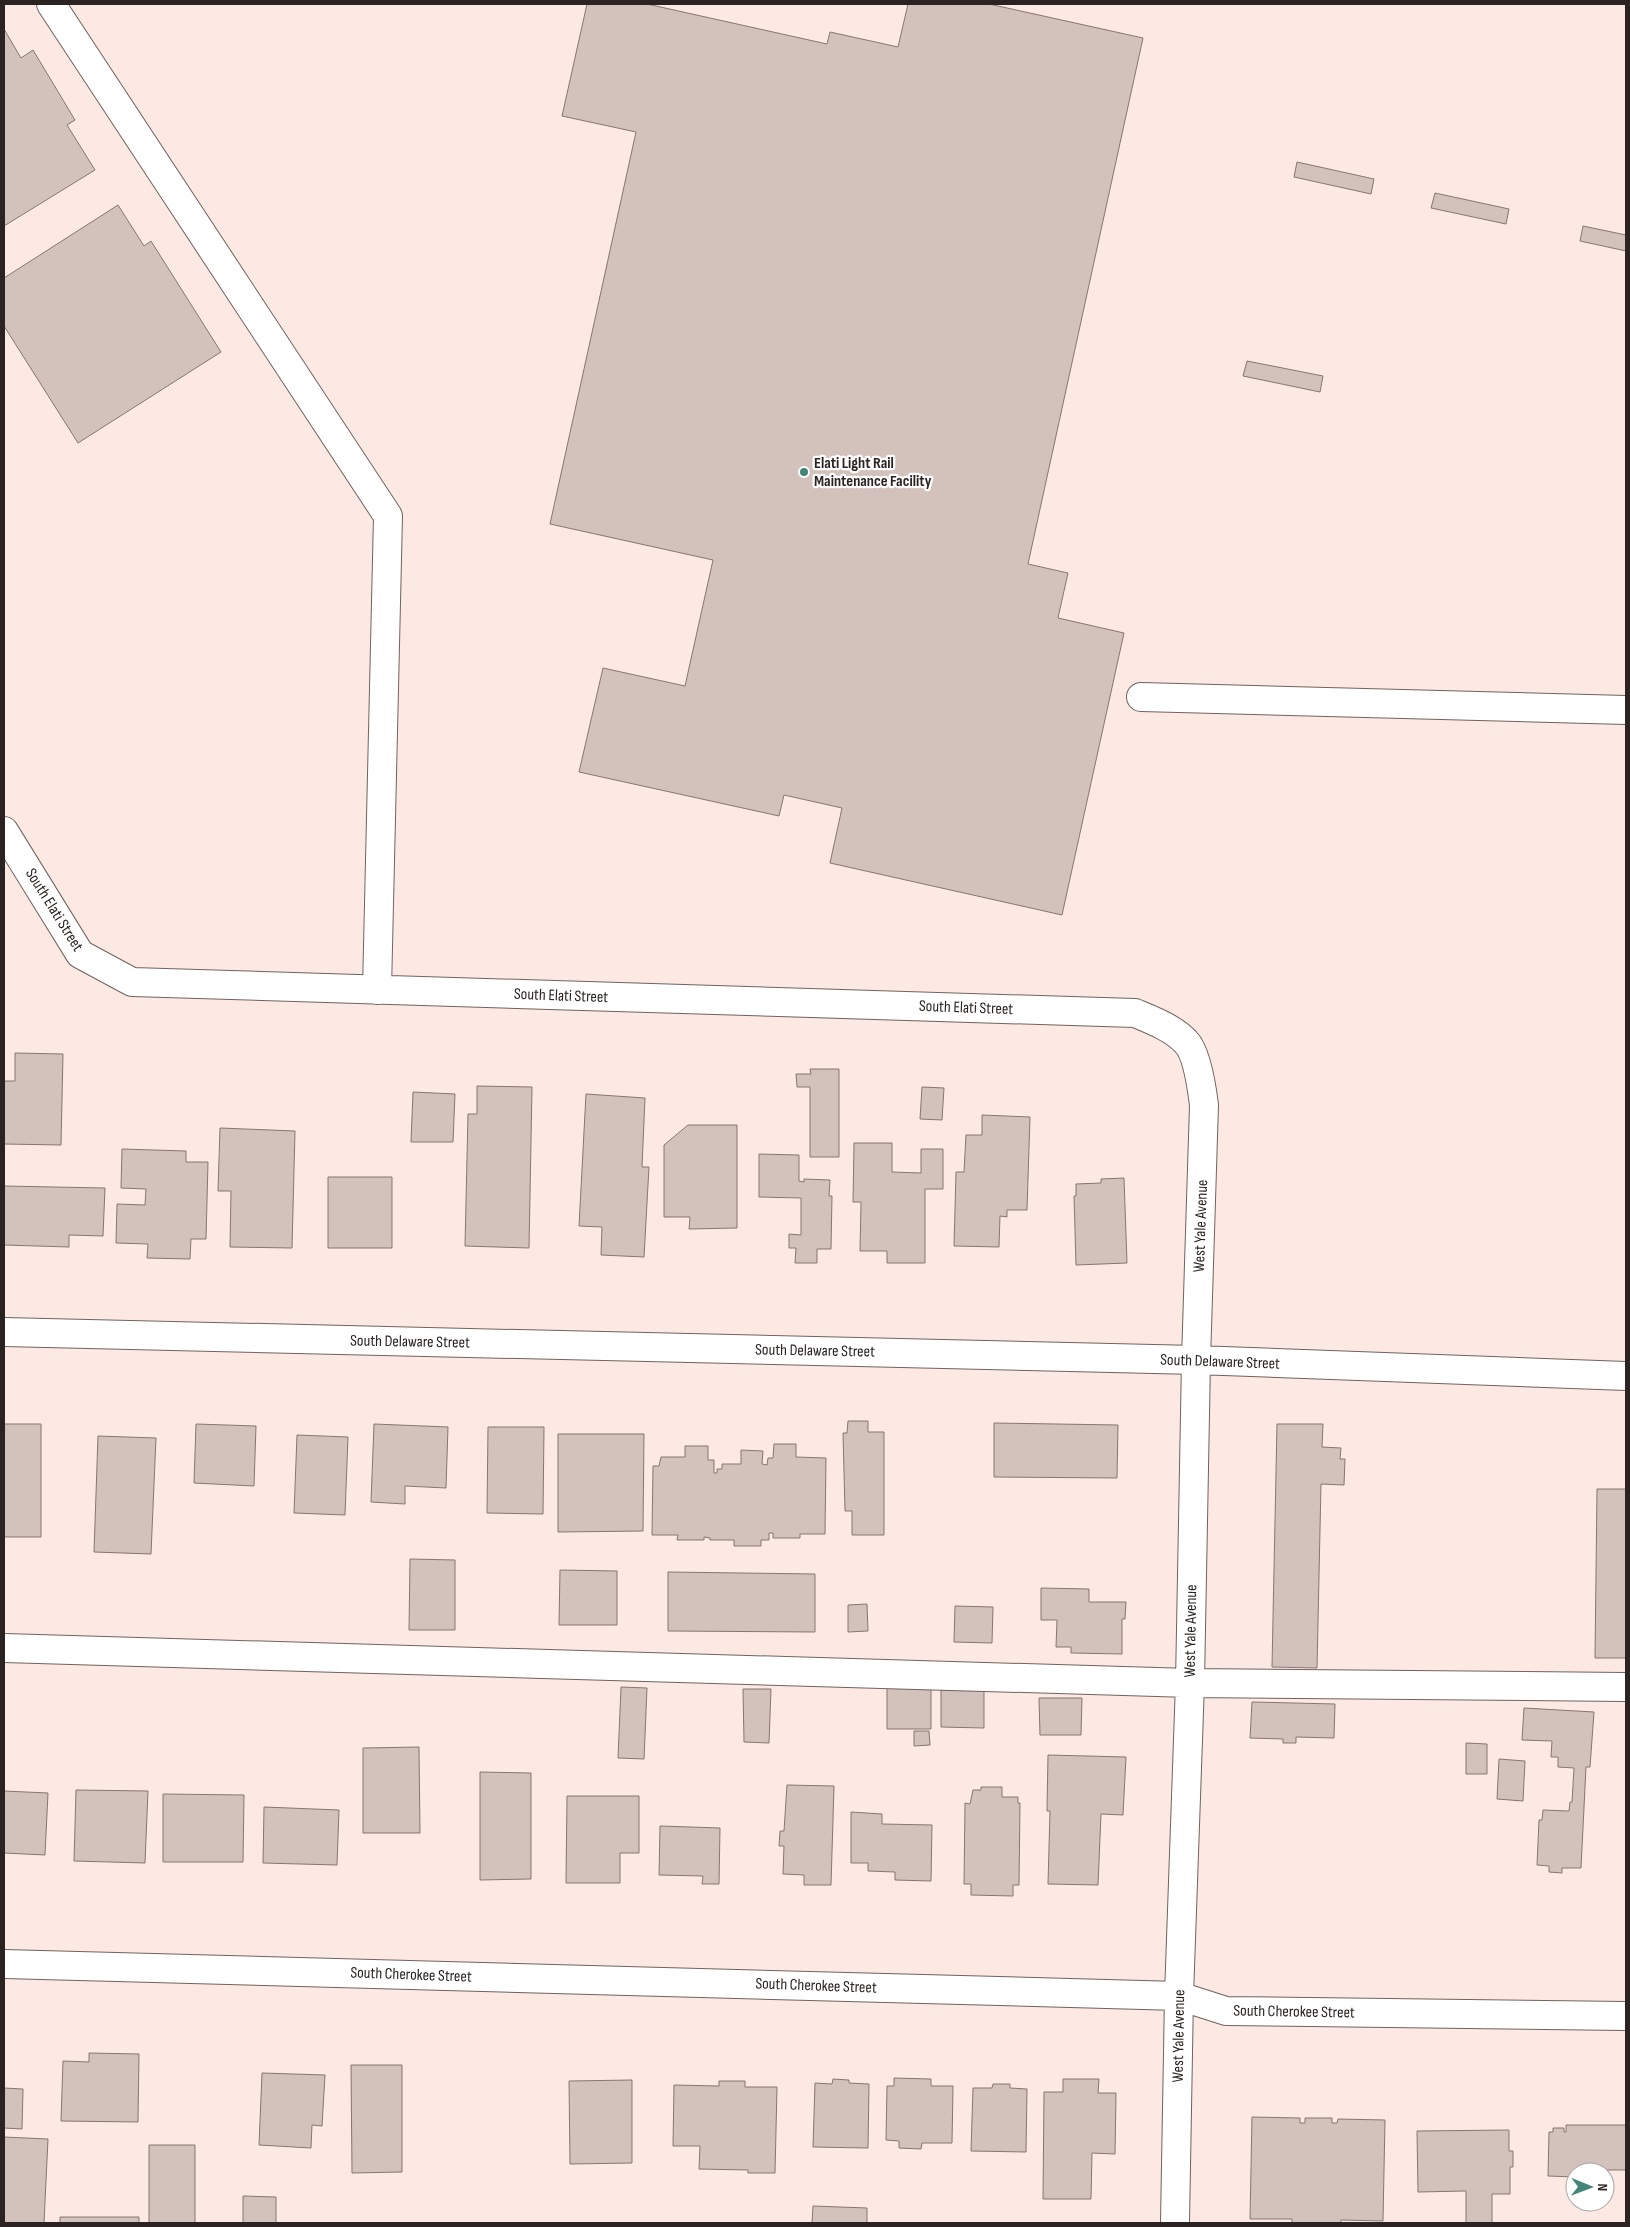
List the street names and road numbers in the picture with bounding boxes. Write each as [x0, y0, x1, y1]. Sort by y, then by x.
street label: South Elati Street [21, 865, 87, 955]
street label: South Elati Street [514, 985, 609, 1007]
street label: South Elati Street [919, 997, 1014, 1019]
street label: West Yale Avenue [1190, 1179, 1212, 1273]
street label: South Delaware Street [350, 1331, 470, 1353]
street label: South Delaware Street [755, 1340, 875, 1362]
street label: South Delaware Street [1160, 1350, 1280, 1374]
street label: West Yale Avenue [1181, 1584, 1201, 1678]
street label: South Cherokee Street [350, 1963, 472, 1987]
street label: South Cherokee Street [755, 1974, 877, 1998]
street label: West Yale Avenue [1169, 1989, 1189, 2083]
street label: South Cherokee Street [1233, 2001, 1355, 2023]

